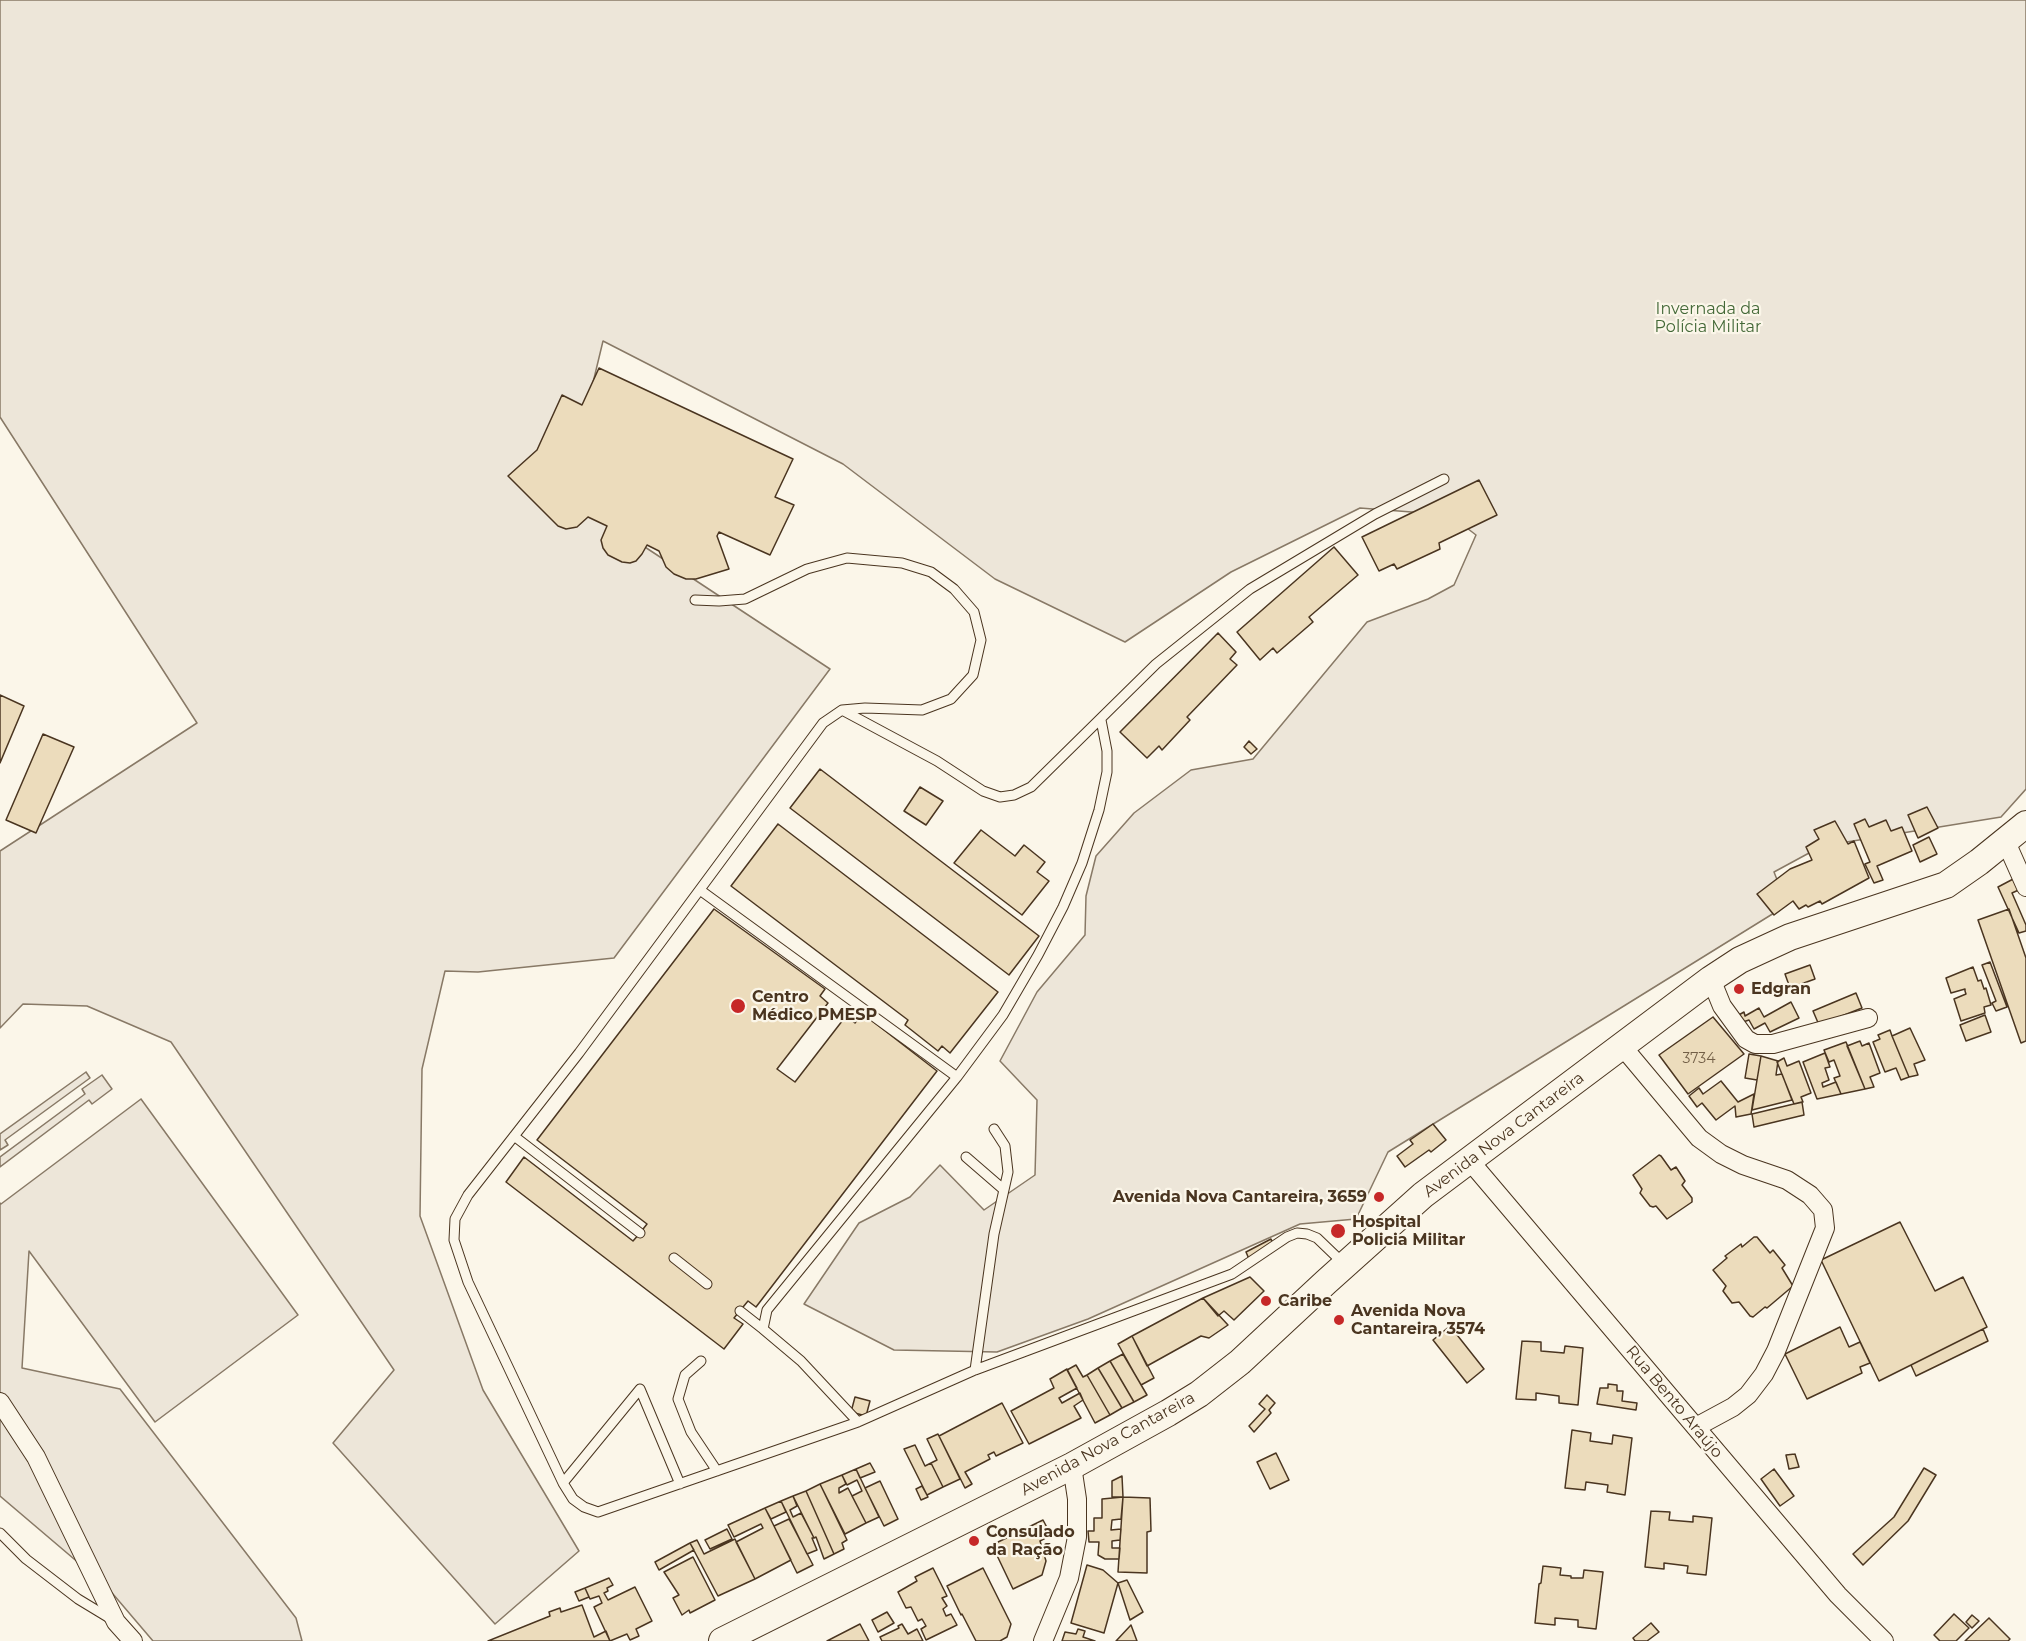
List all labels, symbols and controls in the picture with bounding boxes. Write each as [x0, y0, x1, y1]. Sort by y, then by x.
park label: Invernada da Polícia Militar [1655, 299, 1761, 337]
place label: Edgran [1751, 979, 1811, 999]
marker: Edgran [1732, 982, 1746, 996]
place label: Centro Médico PMESP [752, 987, 877, 1025]
marker: Centro Médico PMESP [729, 997, 747, 1015]
house number: 3734 [1683, 1051, 1715, 1067]
street label: Avenida Nova Cantareira [1420, 1068, 1588, 1202]
place label: Avenida Nova Cantareira, 3659 [1113, 1187, 1367, 1207]
marker: Avenida Nova Cantareira, 3659 [1372, 1190, 1386, 1204]
place label: Hospital Policia Militar [1352, 1212, 1465, 1250]
marker: Hospital Policia Militar [1329, 1222, 1347, 1240]
place label: Caribe [1278, 1291, 1332, 1311]
marker: Caribe [1259, 1294, 1273, 1308]
place label: Avenida Nova Cantareira, 3574 [1351, 1301, 1485, 1339]
marker: Avenida Nova Cantareira, 3574 [1332, 1313, 1346, 1327]
street label: Rua Bento Araújo [1621, 1342, 1727, 1462]
street label: Avenida Nova Cantareira [1018, 1388, 1198, 1500]
place label: Consulado da Ração [986, 1522, 1075, 1560]
marker: Consulado da Ração [967, 1534, 981, 1548]

